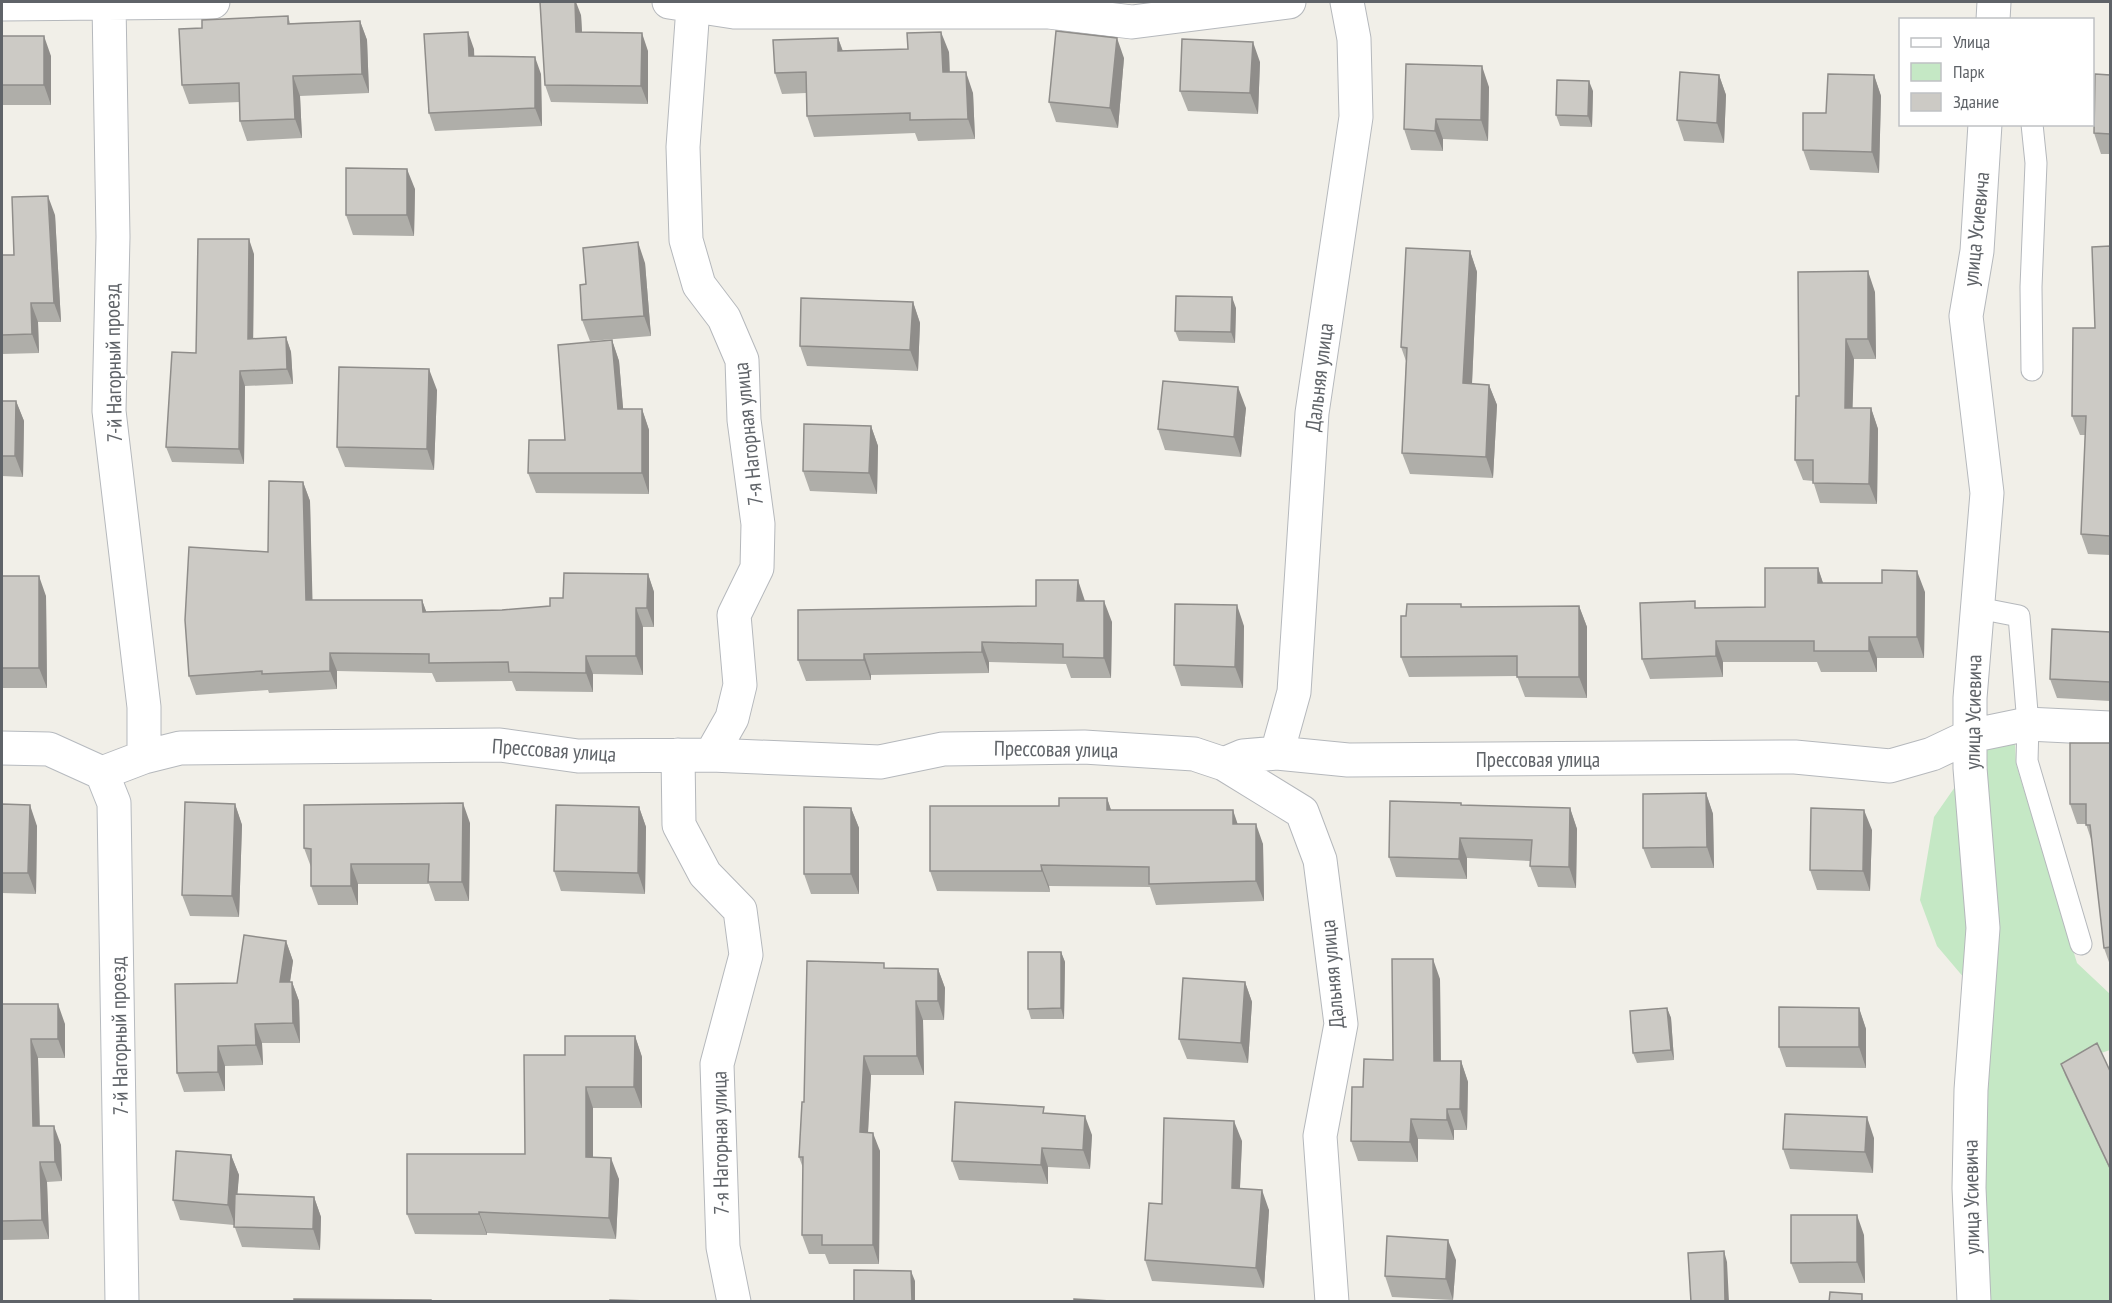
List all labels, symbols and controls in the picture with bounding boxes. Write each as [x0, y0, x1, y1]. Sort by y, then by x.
legend [1899, 18, 2094, 126]
text: Улица [1953, 30, 1990, 53]
text: Парк [1953, 60, 1984, 83]
text: Здание [1953, 90, 1999, 113]
street label: улица Усиевича [1957, 170, 1995, 288]
street label: 7-й Нагорный проезд [98, 283, 128, 443]
street label: Дальняя улица [1299, 321, 1339, 433]
street label: 7-я Нагорная улица [727, 361, 769, 507]
street label: улица Усиевича [1958, 654, 1988, 770]
street label: Прессовая улица [491, 732, 617, 768]
street label: Прессовая улица [994, 734, 1118, 764]
street label: Прессовая улица [1476, 746, 1600, 773]
street label: Дальняя улица [1314, 919, 1350, 1029]
street label: 7-й Нагорный проезд [104, 956, 134, 1116]
street label: 7-я Нагорная улица [705, 1071, 735, 1215]
street label: улица Усиевича [1956, 1139, 1986, 1255]

